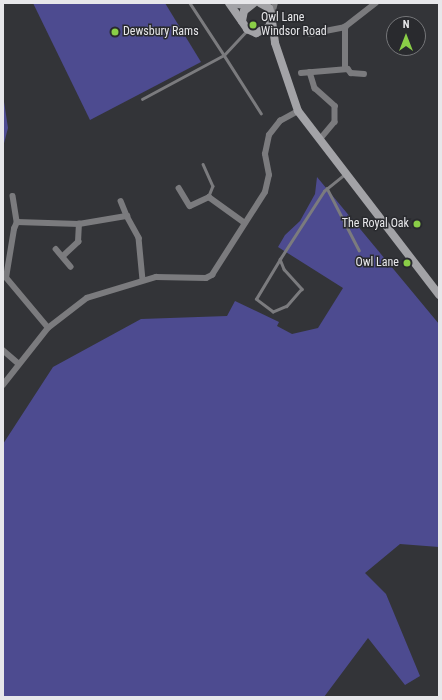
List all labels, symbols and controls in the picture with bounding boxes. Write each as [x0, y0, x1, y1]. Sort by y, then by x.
place label: Owl Lane Windsor Road [261, 11, 327, 39]
north arrow [386, 16, 426, 56]
text: N [403, 18, 409, 31]
marker: Owl Lane Windsor Road [248, 20, 258, 30]
place label: Dewsbury Rams [123, 25, 199, 39]
marker: Dewsbury Rams [110, 27, 120, 37]
place label: The Royal Oak [342, 217, 409, 231]
marker: The Royal Oak [412, 219, 422, 229]
place label: Owl Lane [356, 256, 399, 270]
marker: Owl Lane [402, 258, 412, 268]

